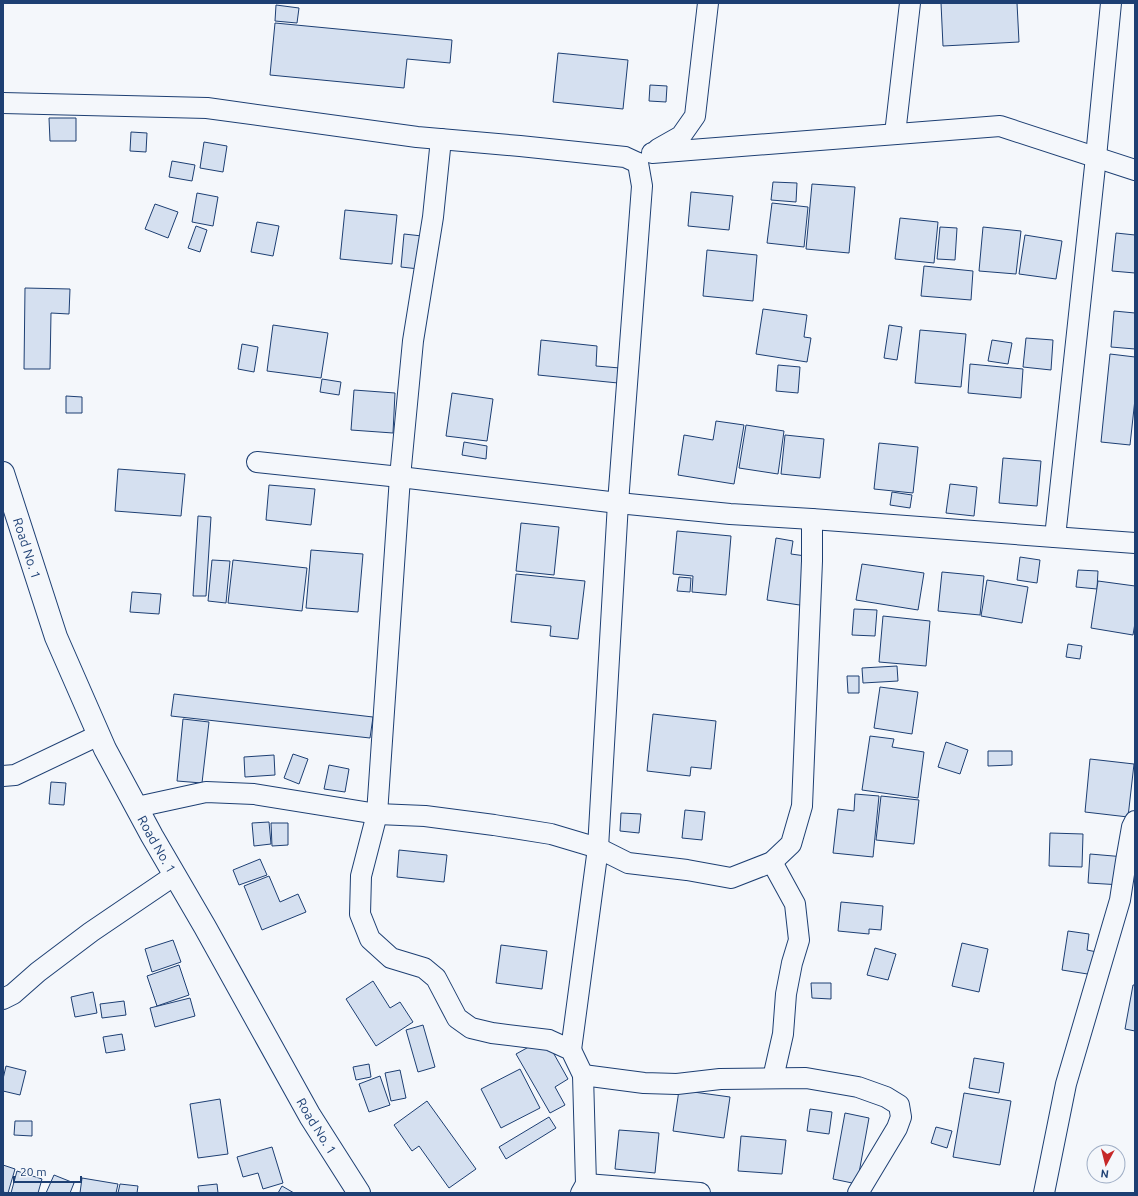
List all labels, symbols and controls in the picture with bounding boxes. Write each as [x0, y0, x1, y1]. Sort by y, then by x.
street label: Road No. 1 [11, 516, 44, 580]
street label: Road No. 1 [135, 813, 179, 875]
street label: Road No. 1 [294, 1095, 339, 1157]
north arrow [1086, 1144, 1126, 1184]
scale bar [14, 1158, 81, 1184]
text: 20 m [20, 1165, 47, 1178]
text: N [1100, 1167, 1110, 1180]

